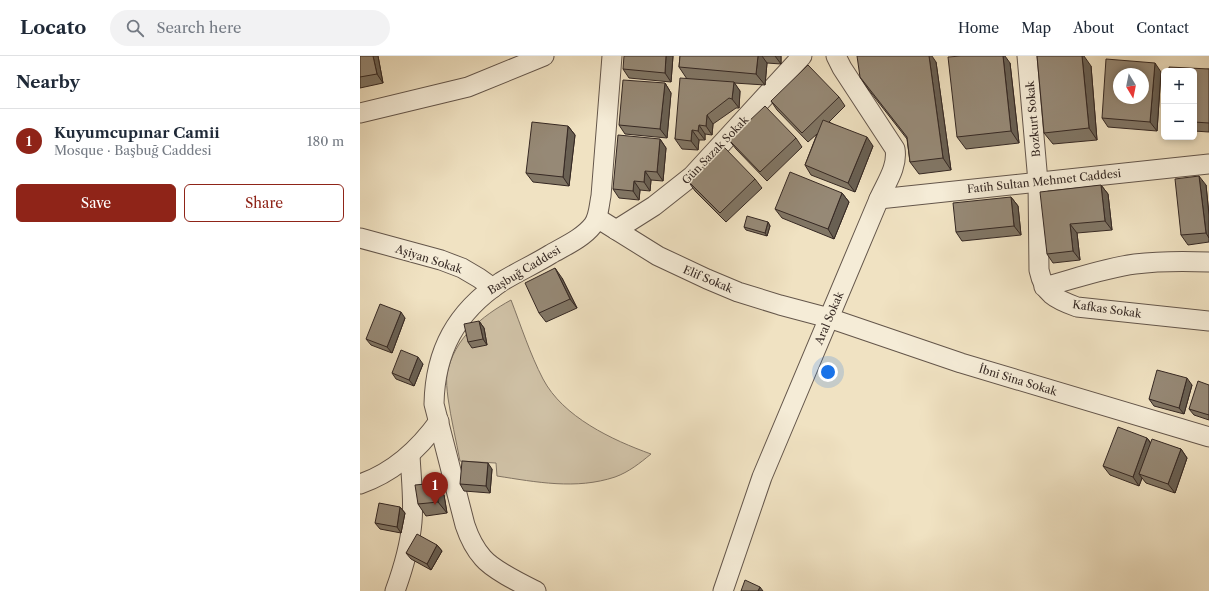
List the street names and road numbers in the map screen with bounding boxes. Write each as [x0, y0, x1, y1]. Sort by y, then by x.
street label: Bozkurt Sokak [1023, 80, 1043, 158]
street label: Gün Sazak Sokak [679, 112, 752, 187]
street label: Fatih Sultan Mehmet Caddesi [966, 166, 1122, 196]
street label: Aşiyan Sokak [393, 241, 465, 277]
street label: Başbuğ Caddesi [485, 242, 563, 297]
street label: Elif Sokak [681, 262, 736, 296]
street label: Aral Sokak [811, 289, 847, 348]
street label: Kafkas Sokak [1072, 297, 1143, 321]
street label: İbni Sina Sokak [977, 361, 1060, 399]

